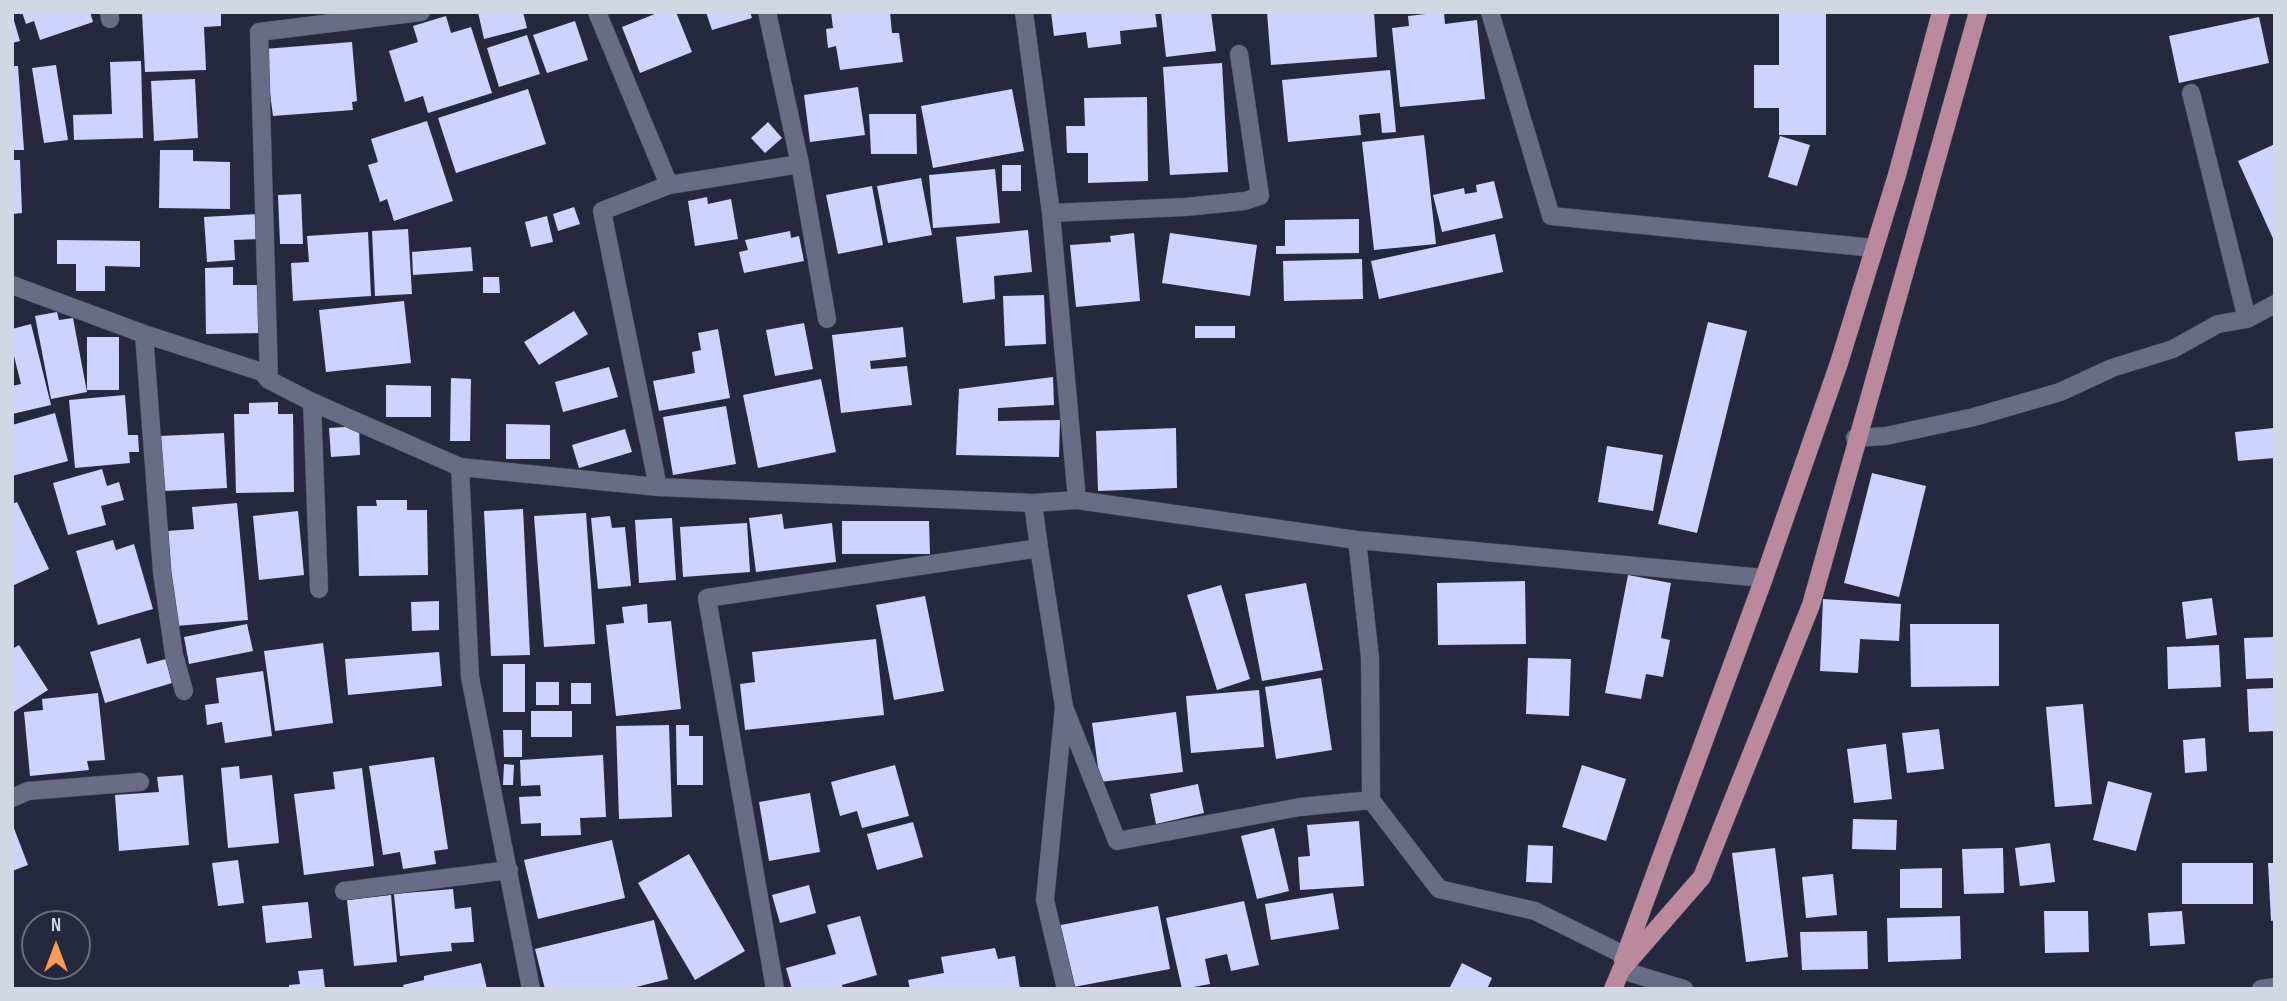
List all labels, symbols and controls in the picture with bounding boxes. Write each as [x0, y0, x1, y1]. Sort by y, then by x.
north arrow [21, 910, 91, 980]
text: N [51, 914, 61, 937]

